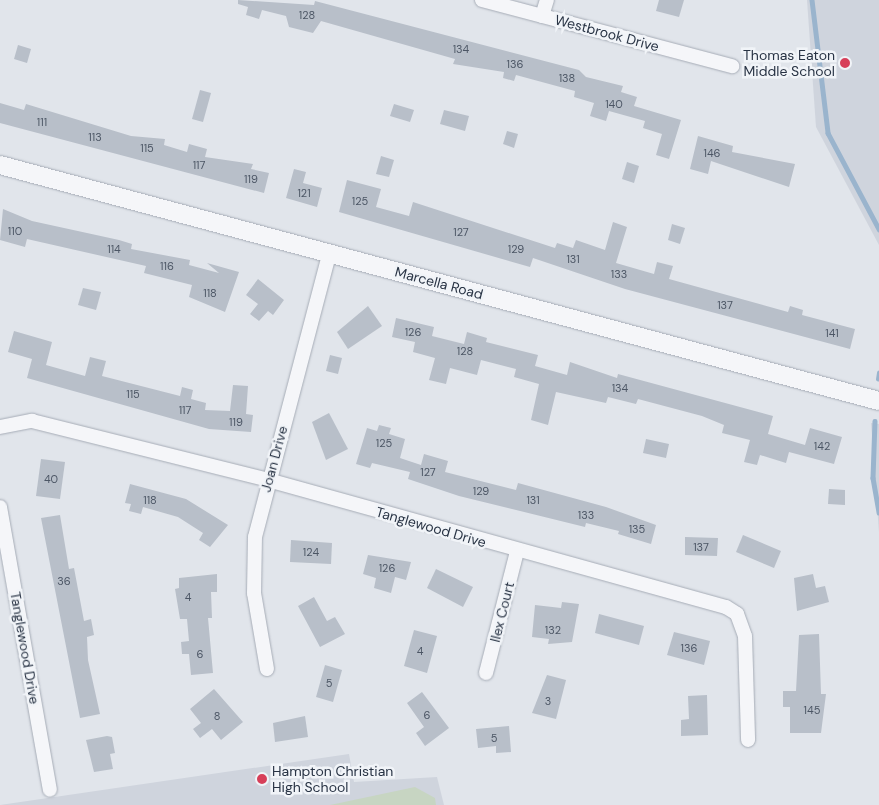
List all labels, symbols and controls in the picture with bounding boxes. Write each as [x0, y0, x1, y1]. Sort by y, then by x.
house number: 128 [299, 8, 315, 22]
street label: Westbrook Drive [553, 11, 661, 55]
house number: 134 [453, 42, 469, 56]
place label: Thomas Eaton Middle School [743, 47, 835, 80]
house number: 136 [507, 57, 523, 71]
marker: Thomas Eaton Middle School [839, 57, 851, 69]
house number: 138 [559, 71, 575, 85]
house number: 140 [605, 97, 623, 111]
house number: 111 [37, 115, 47, 129]
house number: 113 [88, 130, 102, 144]
house number: 115 [140, 141, 154, 155]
house number: 146 [703, 146, 721, 160]
house number: 117 [193, 158, 205, 172]
house number: 119 [244, 172, 258, 186]
house number: 121 [297, 186, 311, 200]
house number: 125 [352, 194, 368, 208]
house number: 110 [8, 224, 22, 238]
house number: 127 [453, 225, 469, 239]
house number: 114 [107, 242, 121, 256]
house number: 129 [508, 242, 524, 256]
house number: 131 [566, 252, 580, 266]
house number: 116 [160, 259, 174, 273]
street label: Marcella Road [393, 263, 485, 303]
house number: 133 [611, 267, 627, 281]
house number: 118 [203, 286, 217, 300]
house number: 137 [717, 298, 733, 312]
house number: 126 [405, 325, 421, 339]
house number: 141 [825, 326, 839, 340]
house number: 128 [457, 344, 473, 358]
house number: 134 [612, 381, 628, 395]
house number: 115 [126, 387, 140, 401]
house number: 117 [179, 403, 191, 417]
house number: 119 [229, 415, 243, 429]
street label: Joan Drive [257, 424, 291, 494]
house number: 125 [376, 436, 392, 450]
house number: 142 [814, 439, 830, 453]
house number: 127 [420, 465, 436, 479]
house number: 40 [44, 472, 58, 486]
house number: 129 [473, 484, 489, 498]
house number: 118 [143, 493, 157, 507]
house number: 131 [526, 493, 540, 507]
street label: Tanglewood Drive [374, 503, 488, 551]
house number: 133 [578, 508, 594, 522]
house number: 135 [629, 522, 645, 536]
house number: 137 [693, 540, 709, 554]
house number: 124 [303, 545, 319, 559]
house number: 126 [379, 561, 395, 575]
house number: 36 [57, 574, 71, 588]
street label: Ilex Court [486, 580, 518, 644]
house number: 4 [185, 590, 191, 604]
street label: Tanglewood Drive [7, 591, 43, 705]
house number: 132 [545, 623, 561, 637]
house number: 136 [681, 641, 697, 655]
house number: 4 [417, 644, 423, 658]
house number: 6 [197, 647, 203, 661]
house number: 5 [326, 676, 332, 690]
house number: 3 [545, 694, 551, 708]
house number: 145 [804, 703, 820, 717]
house number: 6 [424, 708, 430, 722]
house number: 8 [214, 709, 220, 723]
house number: 5 [491, 731, 497, 745]
place label: Hampton Christian High School [272, 763, 393, 796]
marker: Hampton Christian High School [256, 773, 268, 785]

